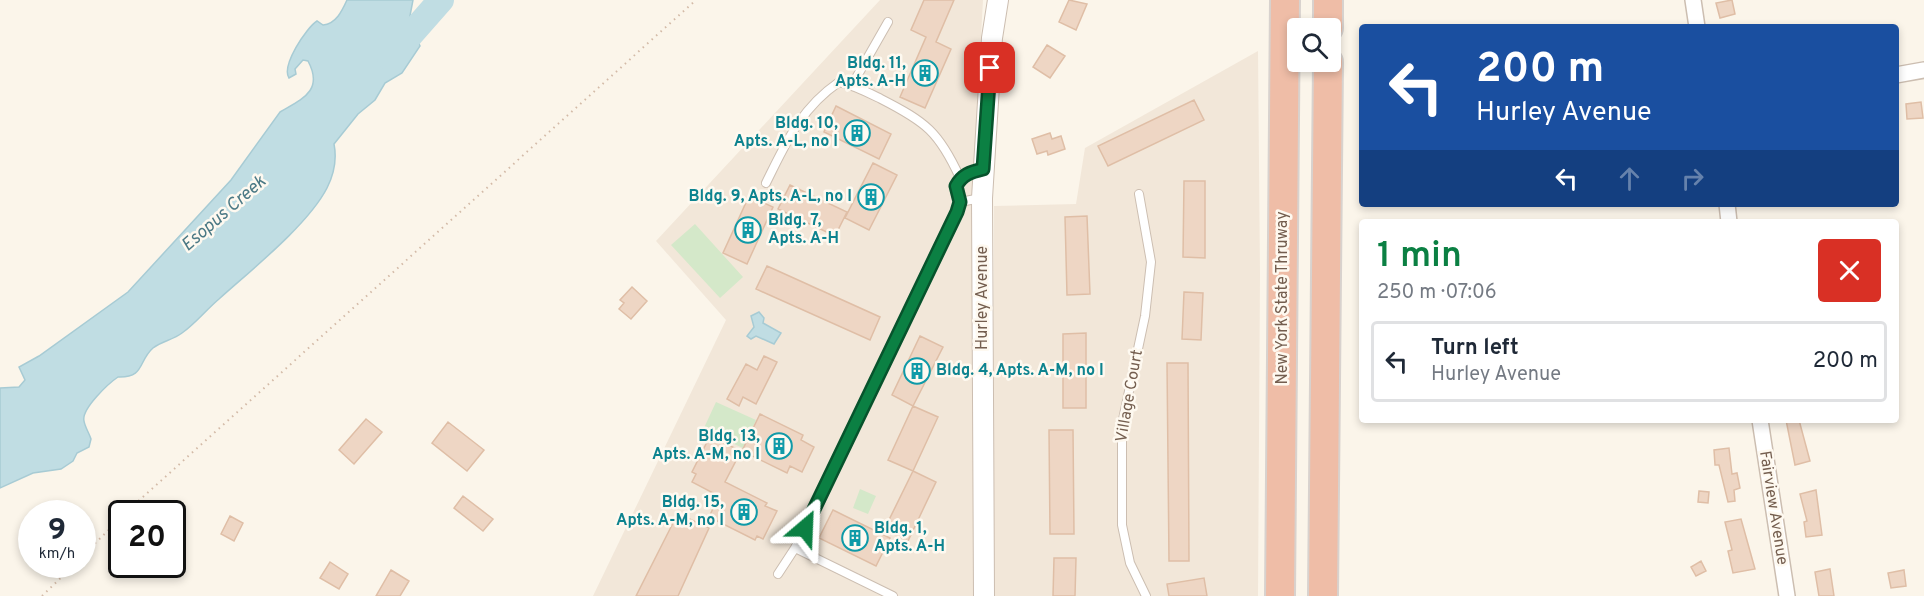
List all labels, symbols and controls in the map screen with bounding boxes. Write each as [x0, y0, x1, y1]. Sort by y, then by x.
map controls [1287, 18, 1341, 72]
button: search [1287, 18, 1341, 72]
pin [964, 42, 1015, 93]
text: 200 m [1476, 44, 1604, 97]
icon: left [1377, 48, 1455, 126]
icon: arrive [973, 51, 1006, 84]
place label: Bldg. 11, Apts. A-H [835, 54, 906, 92]
building icon: Bldg. 11, Apts. A-H [910, 58, 940, 88]
text: Hurley Avenue [1476, 96, 1652, 130]
place label: Bldg. 10, Apts. A-L, no I [734, 114, 838, 152]
building icon: Bldg. 10, Apts. A-L, no I [842, 118, 872, 148]
icon: left [1550, 162, 1583, 195]
icon: ahead [1613, 162, 1646, 195]
icon: right [1676, 162, 1709, 195]
water label: Esopus Creek [177, 170, 272, 257]
building icon: Bldg. 9, Apts. A-L, no I [856, 182, 886, 212]
place label: Bldg. 9, Apts. A-L, no I [689, 187, 852, 207]
place label: Bldg. 7, Apts. A-H [768, 211, 839, 249]
street label: New York State Thruway [1273, 211, 1293, 385]
building icon: Bldg. 7, Apts. A-H [733, 215, 763, 245]
text: 1 min [1377, 234, 1462, 280]
button: close [1818, 239, 1881, 302]
street label: Hurley Avenue [973, 246, 993, 350]
text: 250 m · 07:06 [1377, 280, 1497, 306]
text: Turn left [1431, 335, 1519, 362]
icon: left [1380, 345, 1413, 378]
street label: Village Court [1112, 348, 1148, 444]
text: 200 m [1813, 348, 1878, 375]
building icon: Bldg. 4, Apts. A-M, no I [902, 356, 932, 386]
place label: Bldg. 4, Apts. A-M, no I [936, 361, 1104, 381]
text: Hurley Avenue [1431, 362, 1561, 388]
place label: Bldg. 13, Apts. A-M, no I [652, 427, 760, 465]
building icon: Bldg. 13, Apts. A-M, no I [764, 431, 794, 461]
street label: Fairview Avenue [1754, 449, 1792, 567]
place label: Bldg. 15, Apts. A-M, no I [616, 493, 724, 531]
position arrow [773, 496, 837, 560]
building icon: Bldg. 15, Apts. A-M, no I [729, 497, 759, 527]
speed limit sign: 20 [108, 500, 186, 578]
text: 9 [48, 513, 66, 550]
place label: Bldg. 1, Apts. A-H [874, 519, 945, 557]
building icon: Bldg. 1, Apts. A-H [840, 523, 870, 553]
text: km/h [39, 545, 75, 564]

